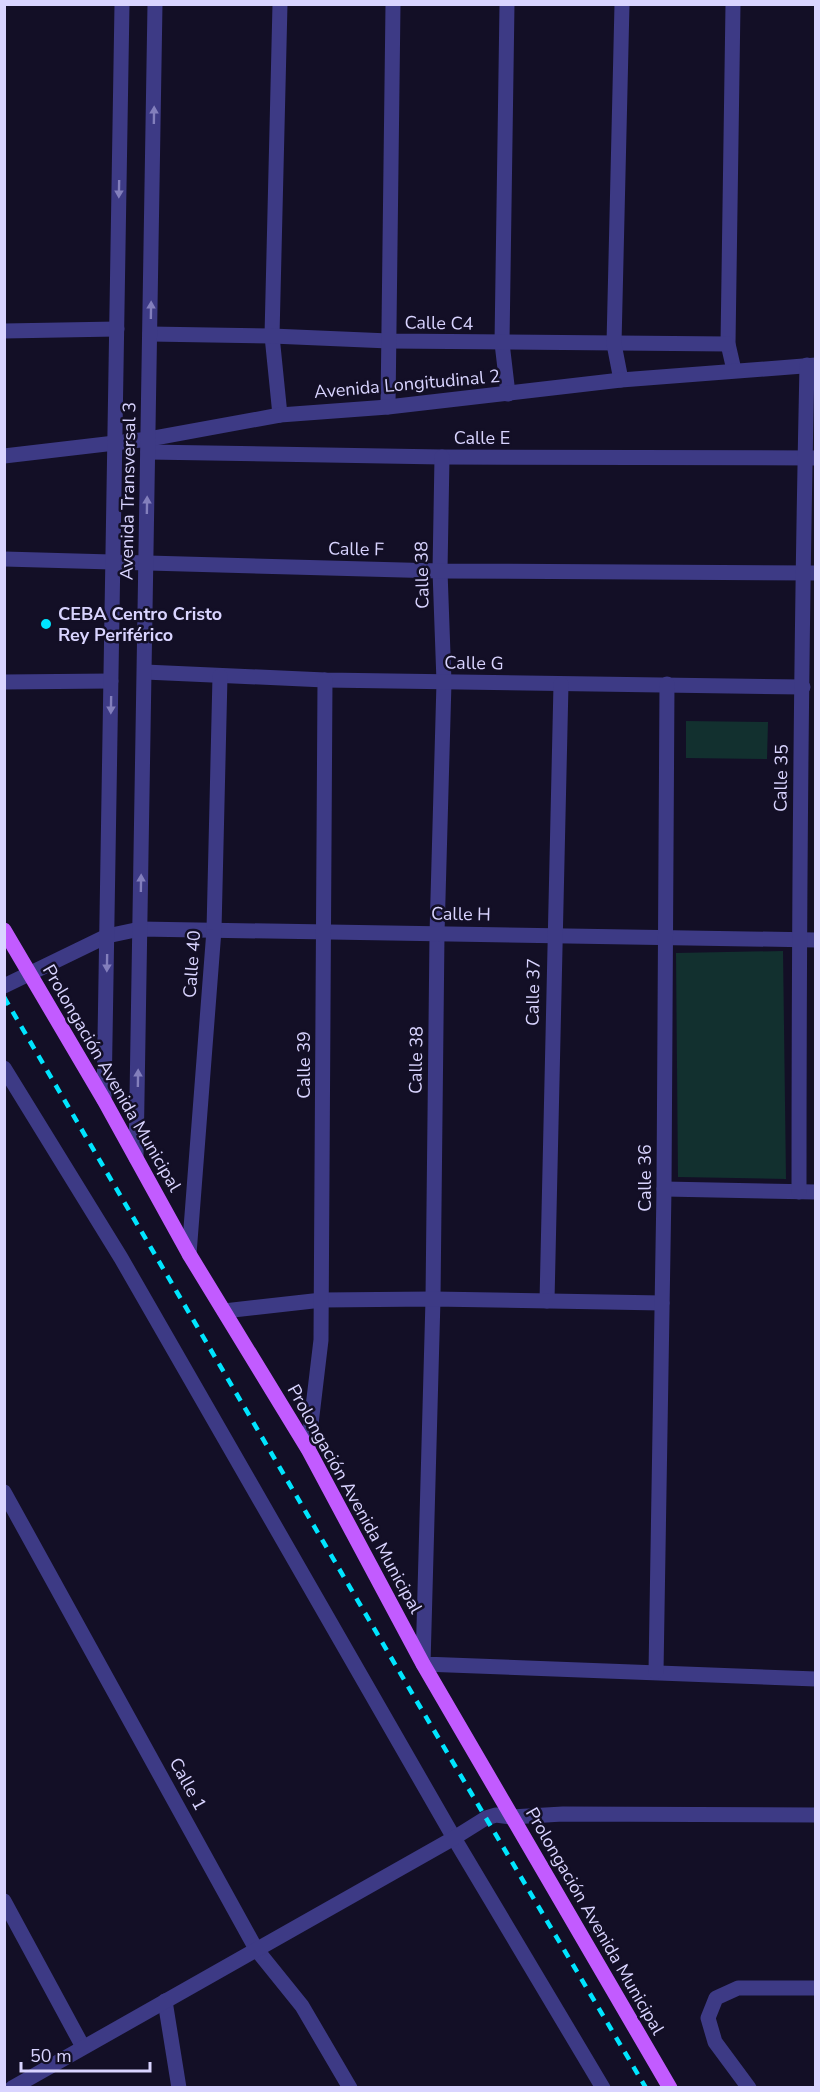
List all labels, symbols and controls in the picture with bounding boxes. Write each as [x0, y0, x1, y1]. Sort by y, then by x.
one-way arrow [149, 106, 158, 125]
one-way arrow [114, 179, 124, 198]
one-way arrow [146, 301, 155, 320]
street label: Calle C4 [404, 310, 474, 336]
street label: Avenida Longitudinal 2 [313, 364, 501, 404]
street label: Avenida Transversal 3 [114, 402, 142, 580]
street label: Calle E [454, 426, 510, 450]
one-way arrow [143, 496, 152, 515]
street label: Calle F [328, 537, 384, 561]
street label: Calle 38 [409, 541, 435, 609]
place label: CEBA Centro Cristo Rey Periférico [58, 602, 222, 647]
marker: CEBA Centro Cristo Rey Periférico [39, 617, 53, 631]
street label: Calle G [444, 650, 504, 676]
one-way arrow [106, 696, 116, 715]
street label: Calle 35 [768, 744, 794, 812]
one-way arrow [136, 874, 146, 893]
street label: Calle H [431, 901, 491, 927]
street label: Calle 40 [178, 929, 206, 999]
one-way arrow [102, 954, 112, 973]
street label: Calle 37 [520, 958, 546, 1026]
street label: Prolongación Avenida Municipal [37, 960, 187, 1197]
street label: Calle 38 [403, 1026, 429, 1094]
street label: Calle 39 [292, 1031, 316, 1099]
one-way arrow [133, 1069, 143, 1088]
street label: Calle 36 [633, 1144, 657, 1212]
street label: Prolongación Avenida Municipal [282, 1380, 429, 1619]
street label: Calle 1 [164, 1753, 212, 1815]
street label: Prolongación Avenida Municipal [520, 1803, 670, 2040]
scale bar [21, 2035, 150, 2073]
text: 50 m [30, 2044, 72, 2068]

